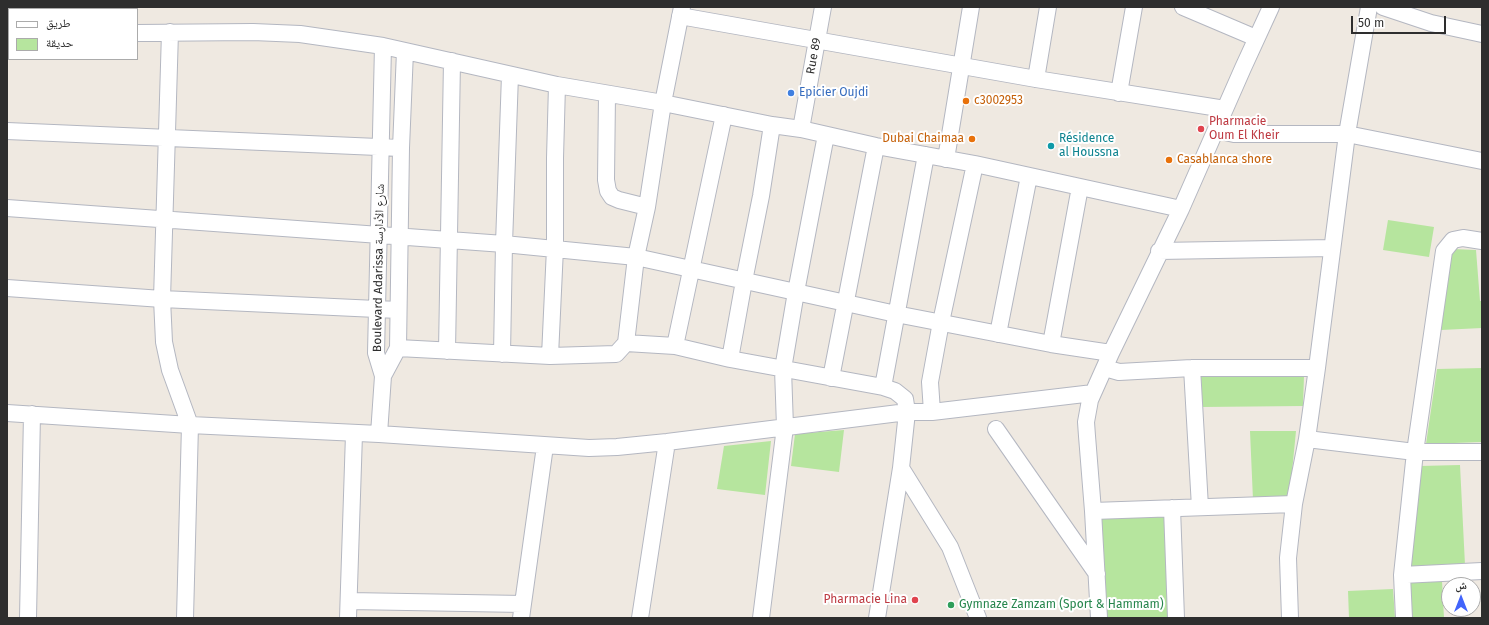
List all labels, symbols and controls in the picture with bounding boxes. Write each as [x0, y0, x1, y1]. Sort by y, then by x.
legend [8, 8, 138, 60]
scale bar [1353, 8, 1448, 34]
text: طريق [46, 16, 71, 30]
text: 50 m [1358, 16, 1384, 30]
text: حديقة [46, 36, 74, 50]
street label: Rue 89 [804, 37, 824, 75]
place label: Epicier Oujdi [799, 86, 868, 100]
marker: Epicier Oujdi [786, 88, 796, 98]
place label: c3002953 [974, 94, 1023, 108]
marker: c3002953 [961, 96, 971, 106]
place label: Pharmacie Oum El Kheir [1209, 115, 1279, 143]
marker: Pharmacie Oum El Kheir [1196, 124, 1206, 134]
place label: Dubai Chaimaa [882, 132, 964, 146]
place label: Résidence al Houssna [1059, 132, 1119, 160]
marker: Dubai Chaimaa [967, 134, 977, 144]
marker: Résidence al Houssna [1046, 141, 1056, 151]
place label: Casablanca shore [1177, 153, 1272, 167]
marker: Casablanca shore [1164, 155, 1174, 165]
street label: Boulevard Adarissa شارع الأدارسة [370, 184, 388, 352]
north arrow [1441, 577, 1481, 617]
text: ش [1455, 579, 1467, 592]
place label: Pharmacie Lina [824, 593, 907, 607]
marker: Pharmacie Lina [910, 595, 920, 605]
place label: Gymnaze Zamzam (Sport & Hammam) [959, 598, 1164, 612]
marker: Gymnaze Zamzam (Sport & Hammam) [946, 600, 956, 610]

